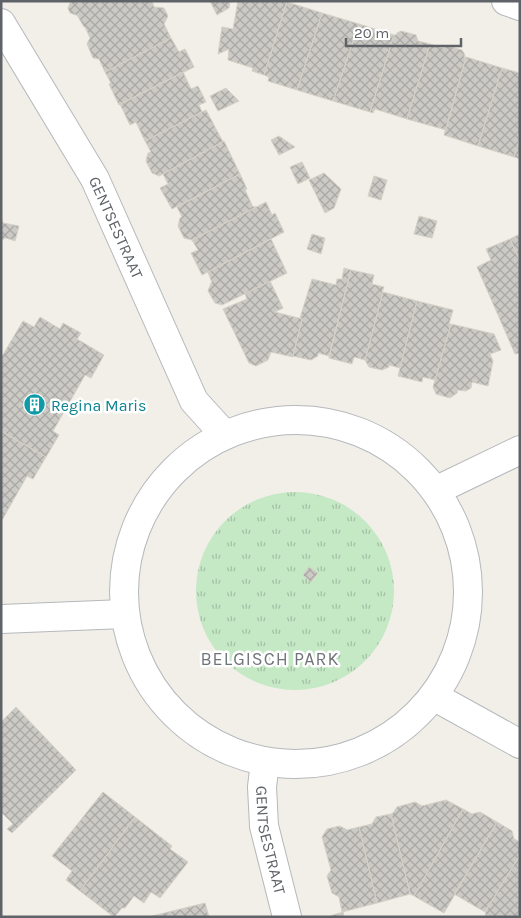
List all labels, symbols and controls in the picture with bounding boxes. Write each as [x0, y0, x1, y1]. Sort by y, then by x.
scale bar [346, 15, 461, 47]
text: 20 m [354, 24, 389, 42]
street label: GENTSESTRAAT [85, 173, 148, 281]
building icon: Regina Maris [23, 393, 47, 417]
place label: Regina Maris [51, 396, 146, 415]
district label: BELGISCH PARK [200, 648, 340, 670]
street label: GENTSESTRAAT [252, 785, 290, 896]

